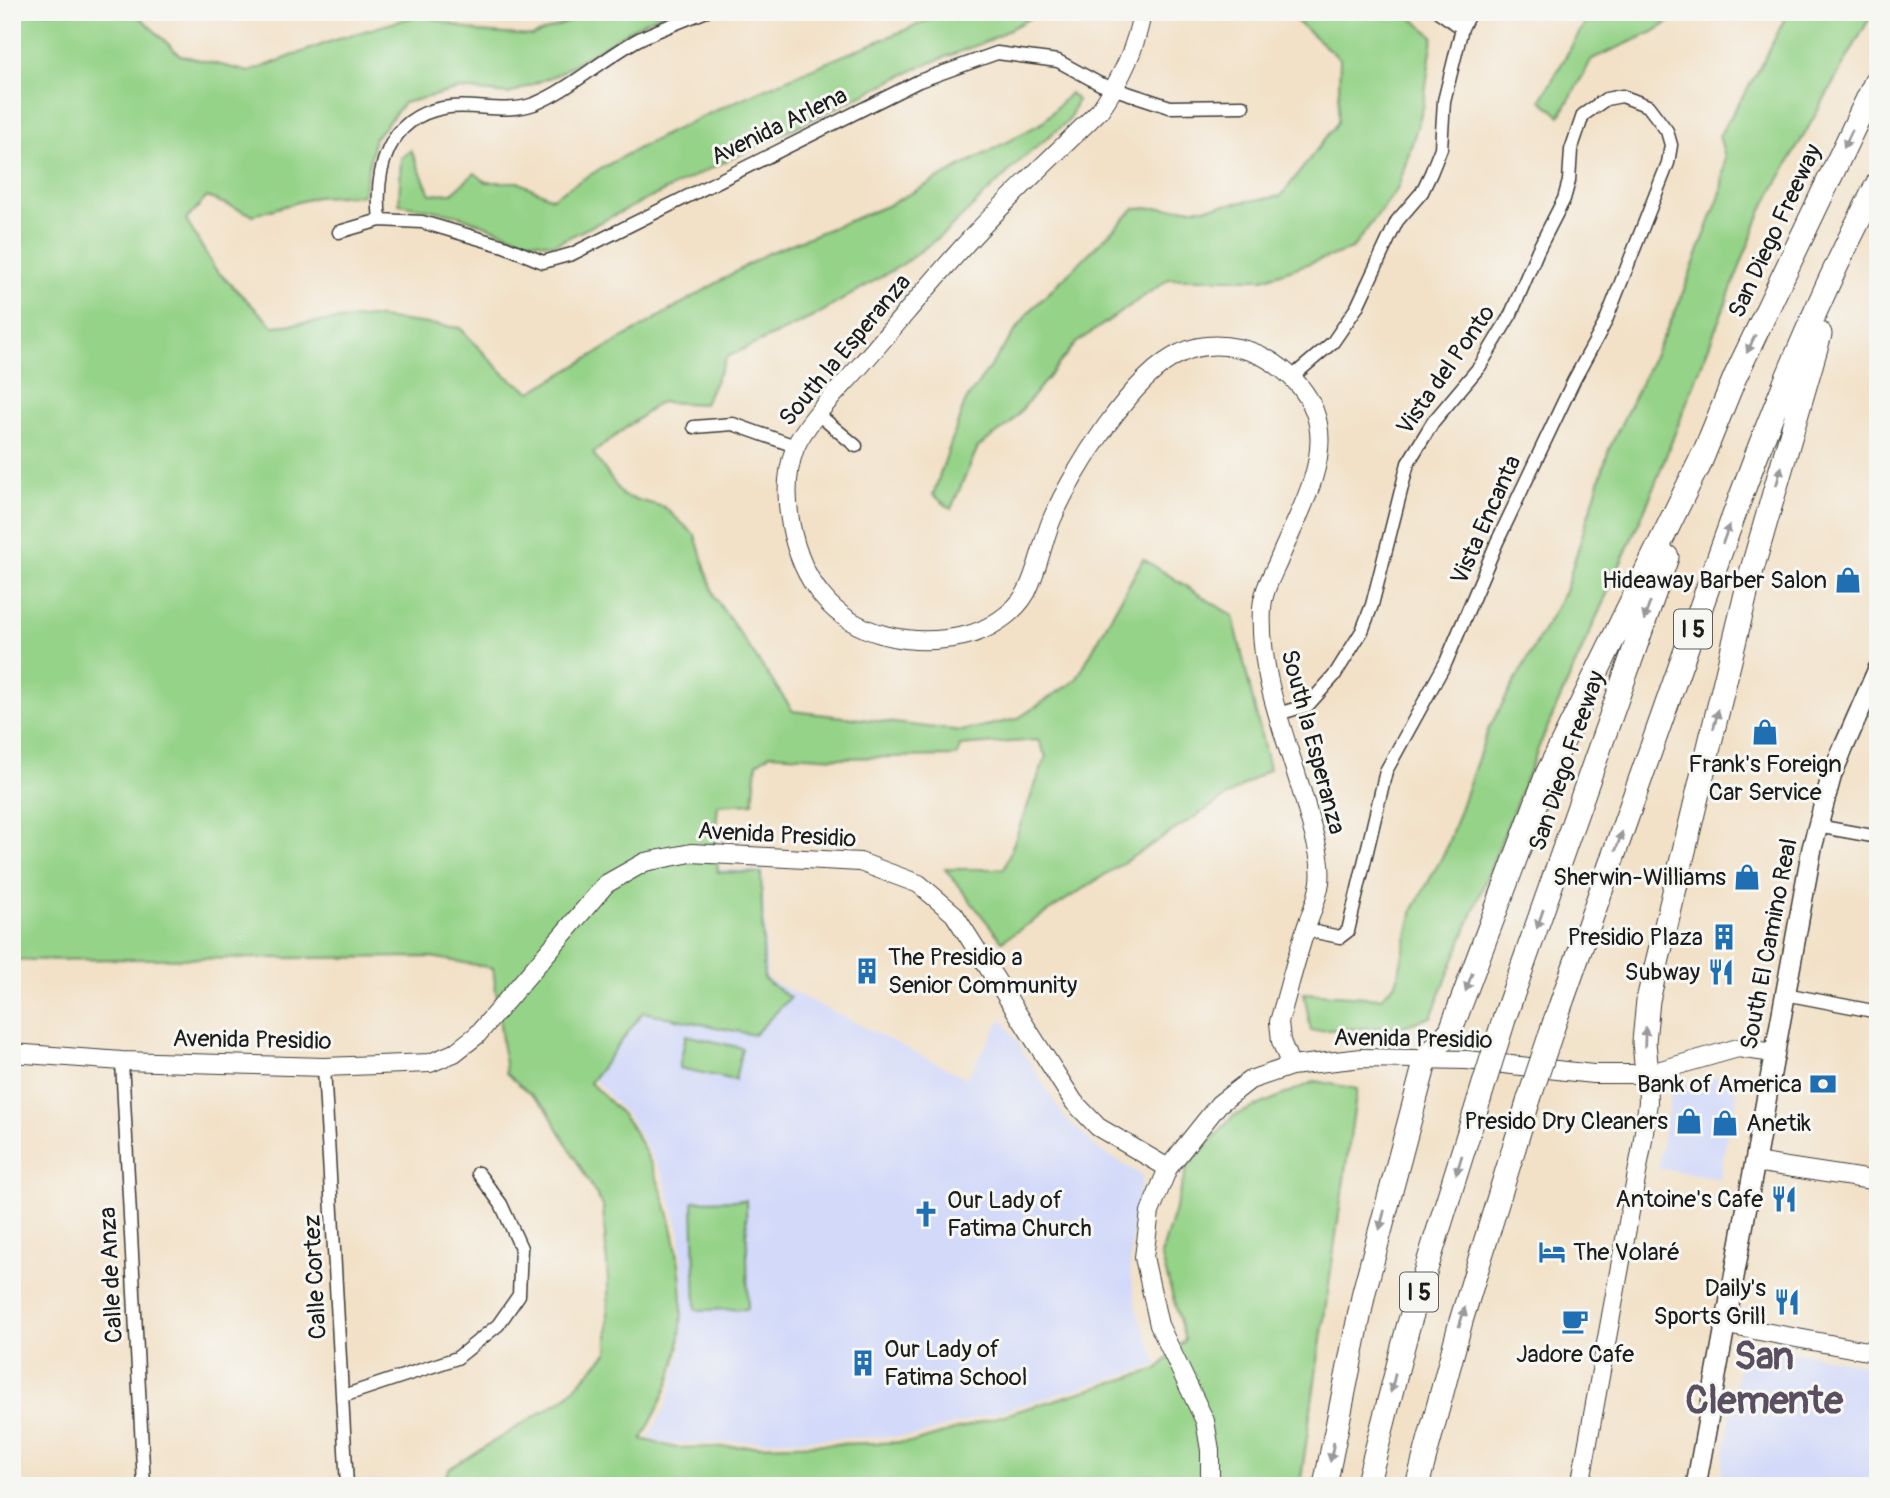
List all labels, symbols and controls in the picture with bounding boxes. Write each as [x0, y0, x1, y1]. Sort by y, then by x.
street label: Avenida Arlena [706, 80, 852, 172]
one-way arrow [1843, 129, 1854, 149]
street label: San Diego Freeway [1722, 140, 1828, 322]
street label: South la Esperanza [773, 268, 917, 432]
street label: Vista del Ponto [1391, 299, 1502, 441]
one-way arrow [1745, 334, 1756, 354]
street label: Vista Encanta [1445, 451, 1527, 589]
one-way arrow [1775, 465, 1785, 486]
one-way arrow [1721, 523, 1732, 544]
shop icon: Hideaway Barber Salon [1833, 565, 1863, 595]
place label: Hideaway Barber Salon [1602, 566, 1827, 595]
one-way arrow [1642, 601, 1653, 622]
road number: I 5 [1674, 610, 1712, 649]
street label: South la Esperanza [1274, 647, 1352, 837]
street label: San Diego Freeway [1523, 667, 1611, 855]
one-way arrow [1711, 708, 1722, 730]
shop icon: Frank's Foreign Car Service [1750, 717, 1780, 747]
place label: Frank's Foreign Car Service [1688, 750, 1842, 807]
street label: Avenida Presidio [697, 816, 857, 854]
one-way arrow [1613, 830, 1624, 851]
street label: South El Camino Real [1734, 836, 1804, 1052]
shop icon: Sherwin-Williams [1732, 862, 1762, 892]
place label: Sherwin-Williams [1553, 863, 1726, 892]
one-way arrow [1534, 908, 1545, 929]
building icon: Presidio Plaza [1709, 922, 1739, 952]
place label: Presidio Plaza [1567, 923, 1703, 952]
place label: The Presidio a Senior Community [888, 943, 1077, 1000]
building icon: The Presidio a Senior Community [852, 956, 882, 986]
restaurant icon: Subway [1706, 957, 1736, 987]
place label: Subway [1625, 958, 1700, 987]
one-way arrow [1464, 971, 1475, 992]
street label: Avenida Presidio [1333, 1023, 1493, 1055]
street label: Avenida Presidio [172, 1024, 332, 1056]
one-way arrow [1640, 1026, 1651, 1048]
bank icon: Bank of America [1808, 1069, 1838, 1099]
place label: Bank of America [1637, 1070, 1802, 1099]
shop icon: Presido Dry Cleaners [1674, 1106, 1704, 1136]
place label: Presido Dry Cleaners [1464, 1107, 1668, 1136]
shop icon: Anetik [1710, 1108, 1740, 1138]
place label: Anetik [1746, 1109, 1811, 1138]
one-way arrow [1453, 1155, 1463, 1176]
restaurant icon: Antoine's Cafe [1769, 1184, 1799, 1214]
place label: Antoine's Cafe [1615, 1185, 1763, 1214]
place label: Our Lady of Fatima Church [947, 1186, 1092, 1243]
church icon: Our Lady of Fatima Church [911, 1199, 941, 1229]
street label: Calle de Anza [93, 1206, 129, 1344]
one-way arrow [1376, 1209, 1387, 1231]
street label: Calle Cortez [297, 1214, 333, 1340]
hotel icon: The Volaré [1537, 1237, 1567, 1267]
place label: The Volaré [1573, 1238, 1680, 1267]
road number: I 5 [1400, 1273, 1438, 1312]
place label: Daily's Sports Grill [1653, 1274, 1766, 1331]
restaurant icon: Daily's Sports Grill [1772, 1287, 1802, 1317]
cafe icon: Jadore Cafe [1560, 1306, 1590, 1336]
one-way arrow [1458, 1307, 1468, 1328]
district label: San Clemente [1685, 1333, 1844, 1425]
place label: Our Lady of Fatima School [884, 1335, 1027, 1392]
place label: Jadore Cafe [1516, 1340, 1634, 1369]
building icon: Our Lady of Fatima School [848, 1348, 878, 1378]
one-way arrow [1387, 1372, 1398, 1394]
one-way arrow [1326, 1441, 1337, 1463]

